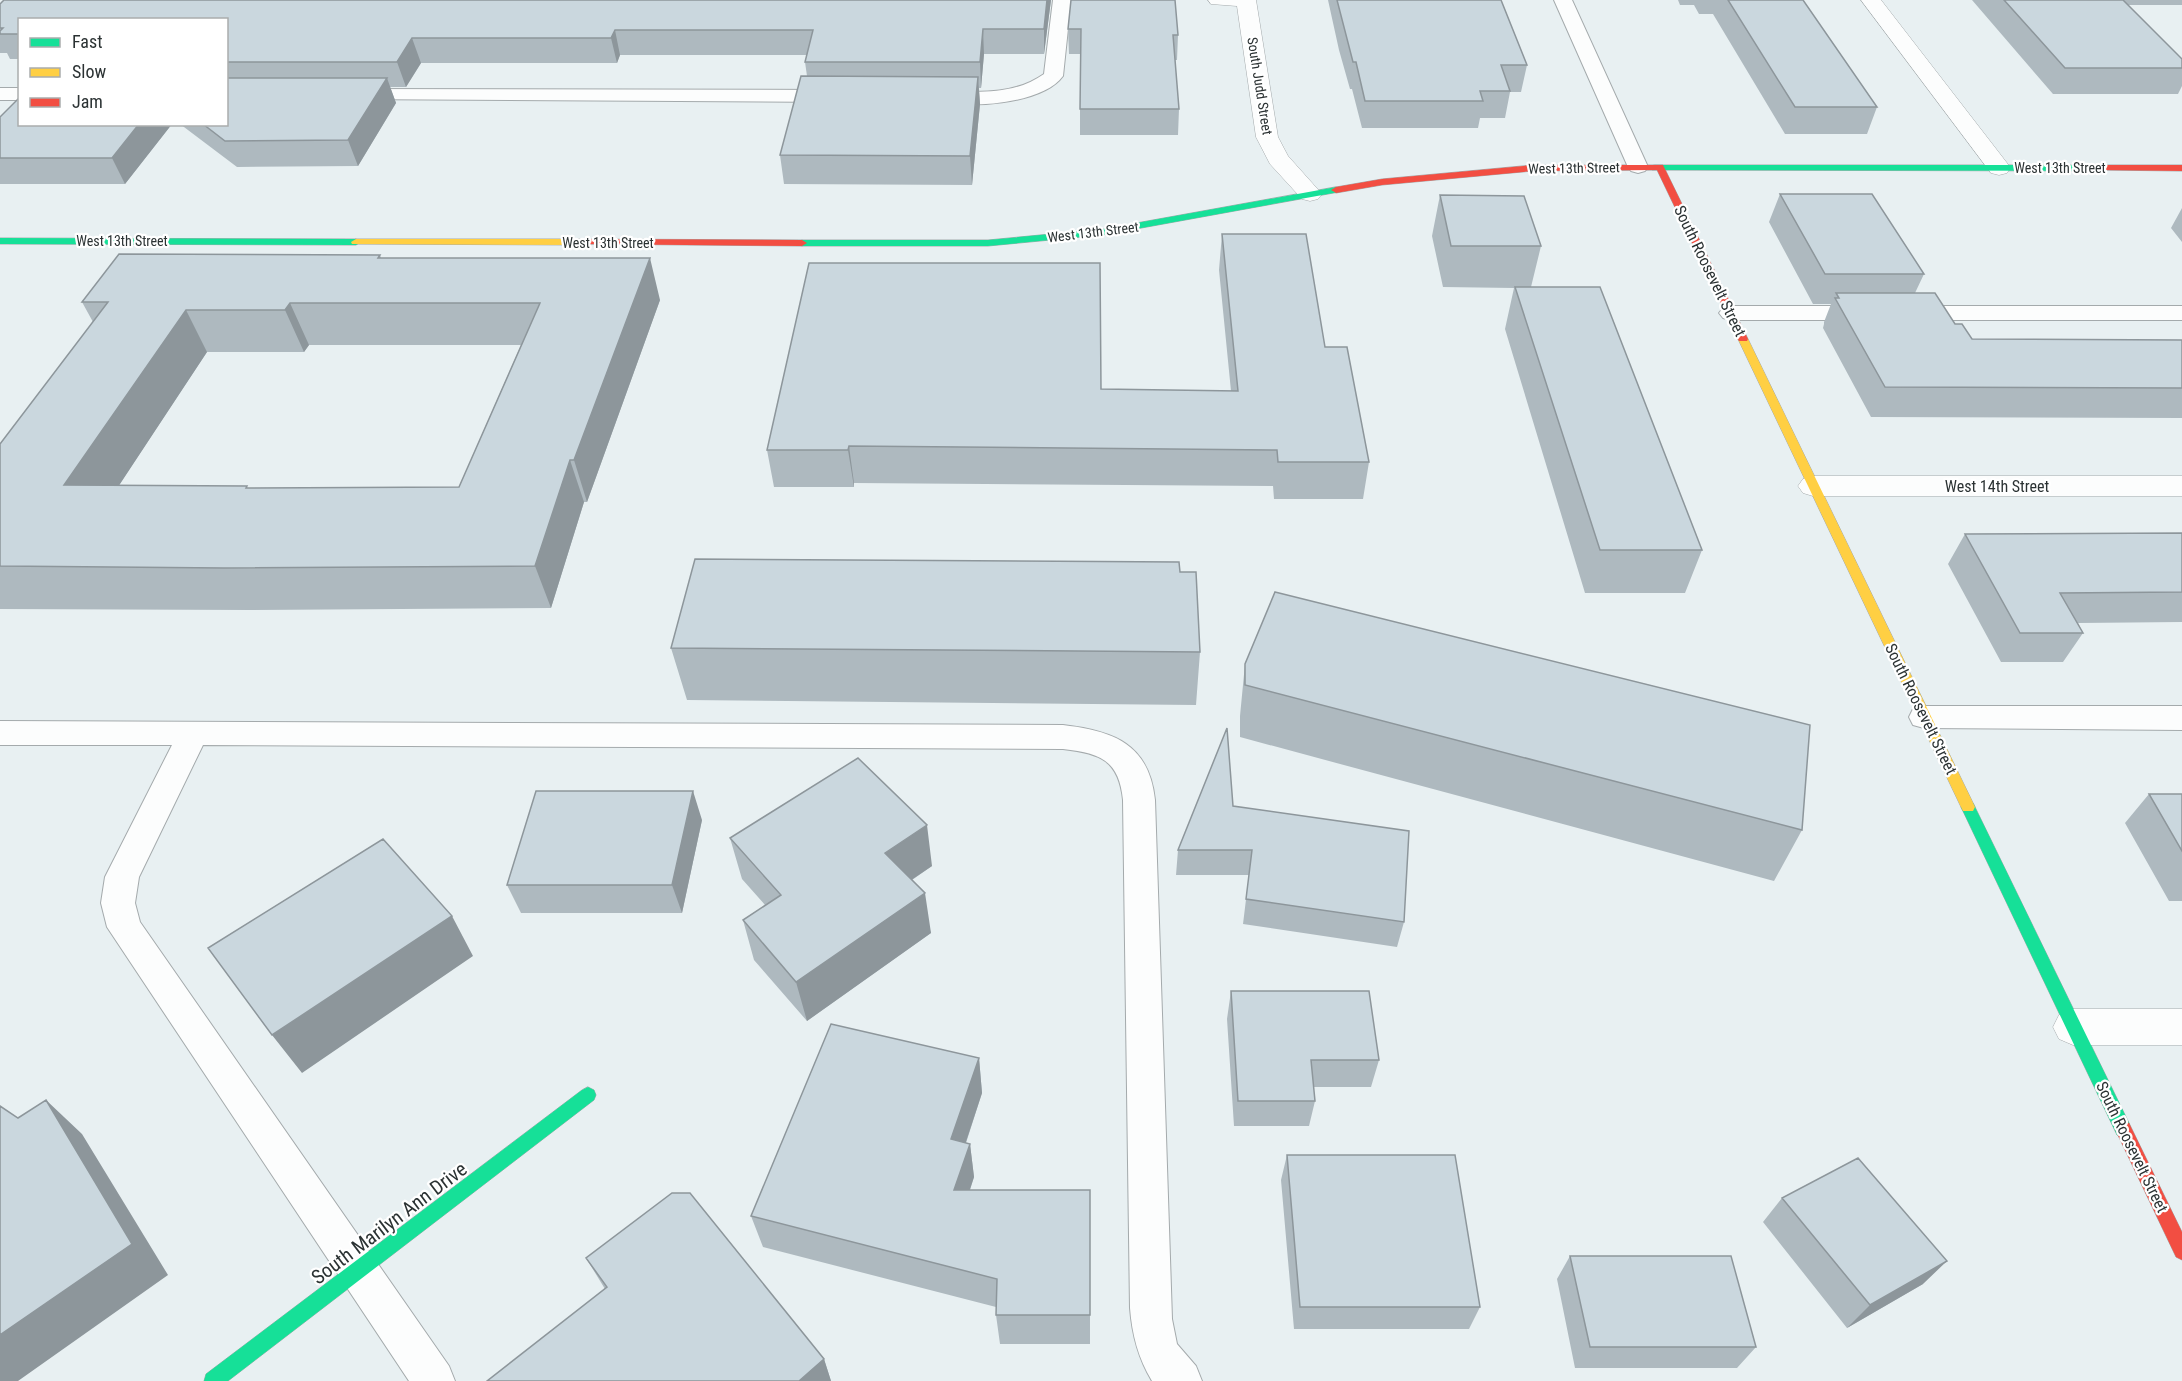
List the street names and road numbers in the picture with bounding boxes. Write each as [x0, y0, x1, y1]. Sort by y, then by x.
street label: South Judd Street [1244, 36, 1276, 136]
street label: West 13th Street [1528, 159, 1620, 177]
street label: West 13th Street [2014, 160, 2106, 176]
street label: South Roosevelt Street [1670, 202, 1750, 340]
street label: West 13th Street [1047, 218, 1139, 246]
street label: West 13th Street [76, 233, 168, 249]
street label: West 13th Street [562, 235, 654, 251]
street label: West 14th Street [1945, 477, 2050, 496]
street label: South Roosevelt Street [1881, 640, 1961, 778]
street label: South Roosevelt Street [2092, 1078, 2172, 1216]
street label: South Marilyn Ann Drive [307, 1157, 471, 1289]

